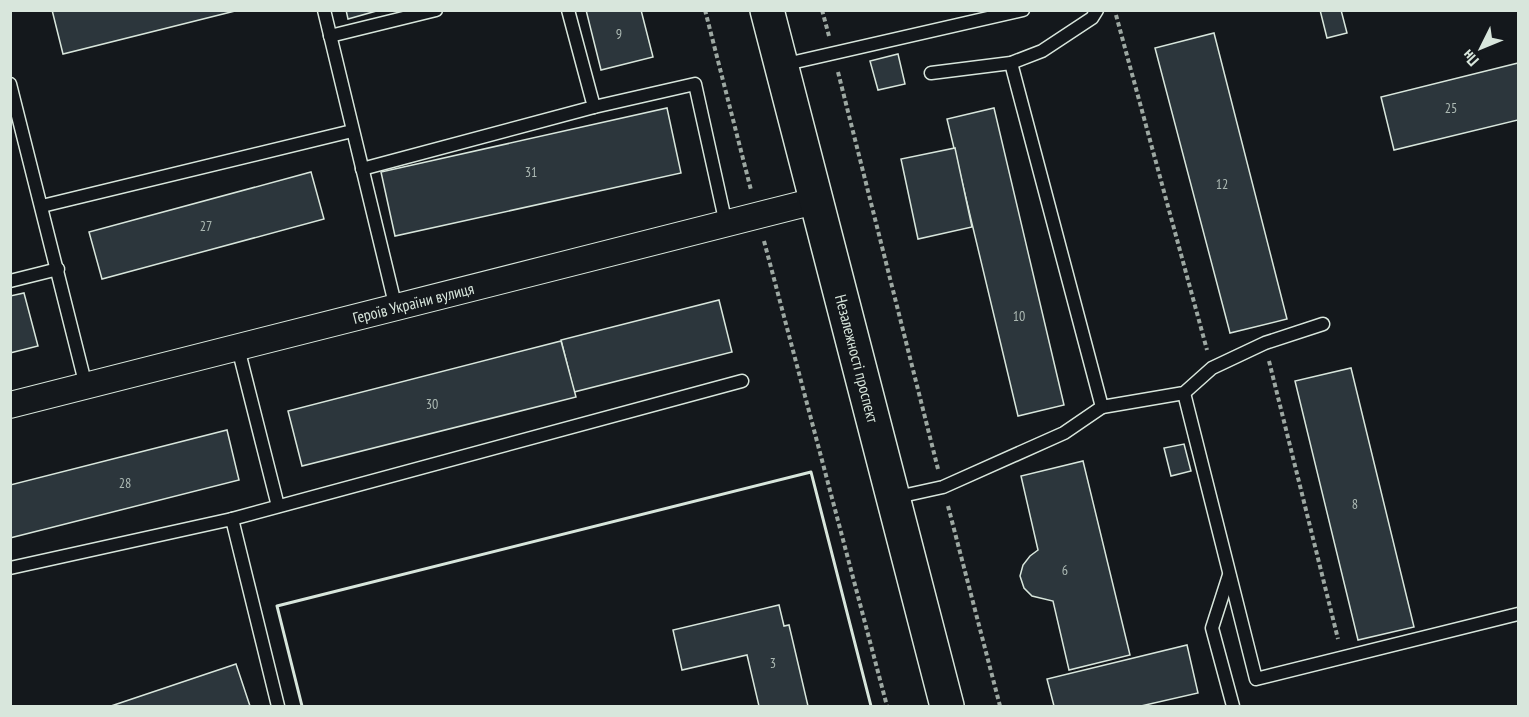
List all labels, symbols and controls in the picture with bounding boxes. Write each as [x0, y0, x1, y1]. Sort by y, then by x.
north arrow [1451, 18, 1511, 78]
house number: 9 [616, 25, 622, 43]
text: Пн [1457, 46, 1483, 71]
house number: 25 [1445, 99, 1457, 117]
house number: 31 [525, 163, 537, 181]
house number: 12 [1216, 175, 1228, 193]
house number: 27 [200, 217, 212, 235]
street label: Героїв України вулиця [351, 278, 476, 328]
street label: Незалежності проспект [831, 292, 884, 426]
house number: 10 [1013, 307, 1025, 325]
house number: 30 [426, 395, 438, 413]
house number: 28 [119, 474, 131, 492]
house number: 8 [1352, 495, 1358, 513]
house number: 6 [1062, 561, 1068, 579]
house number: 3 [770, 654, 776, 672]

